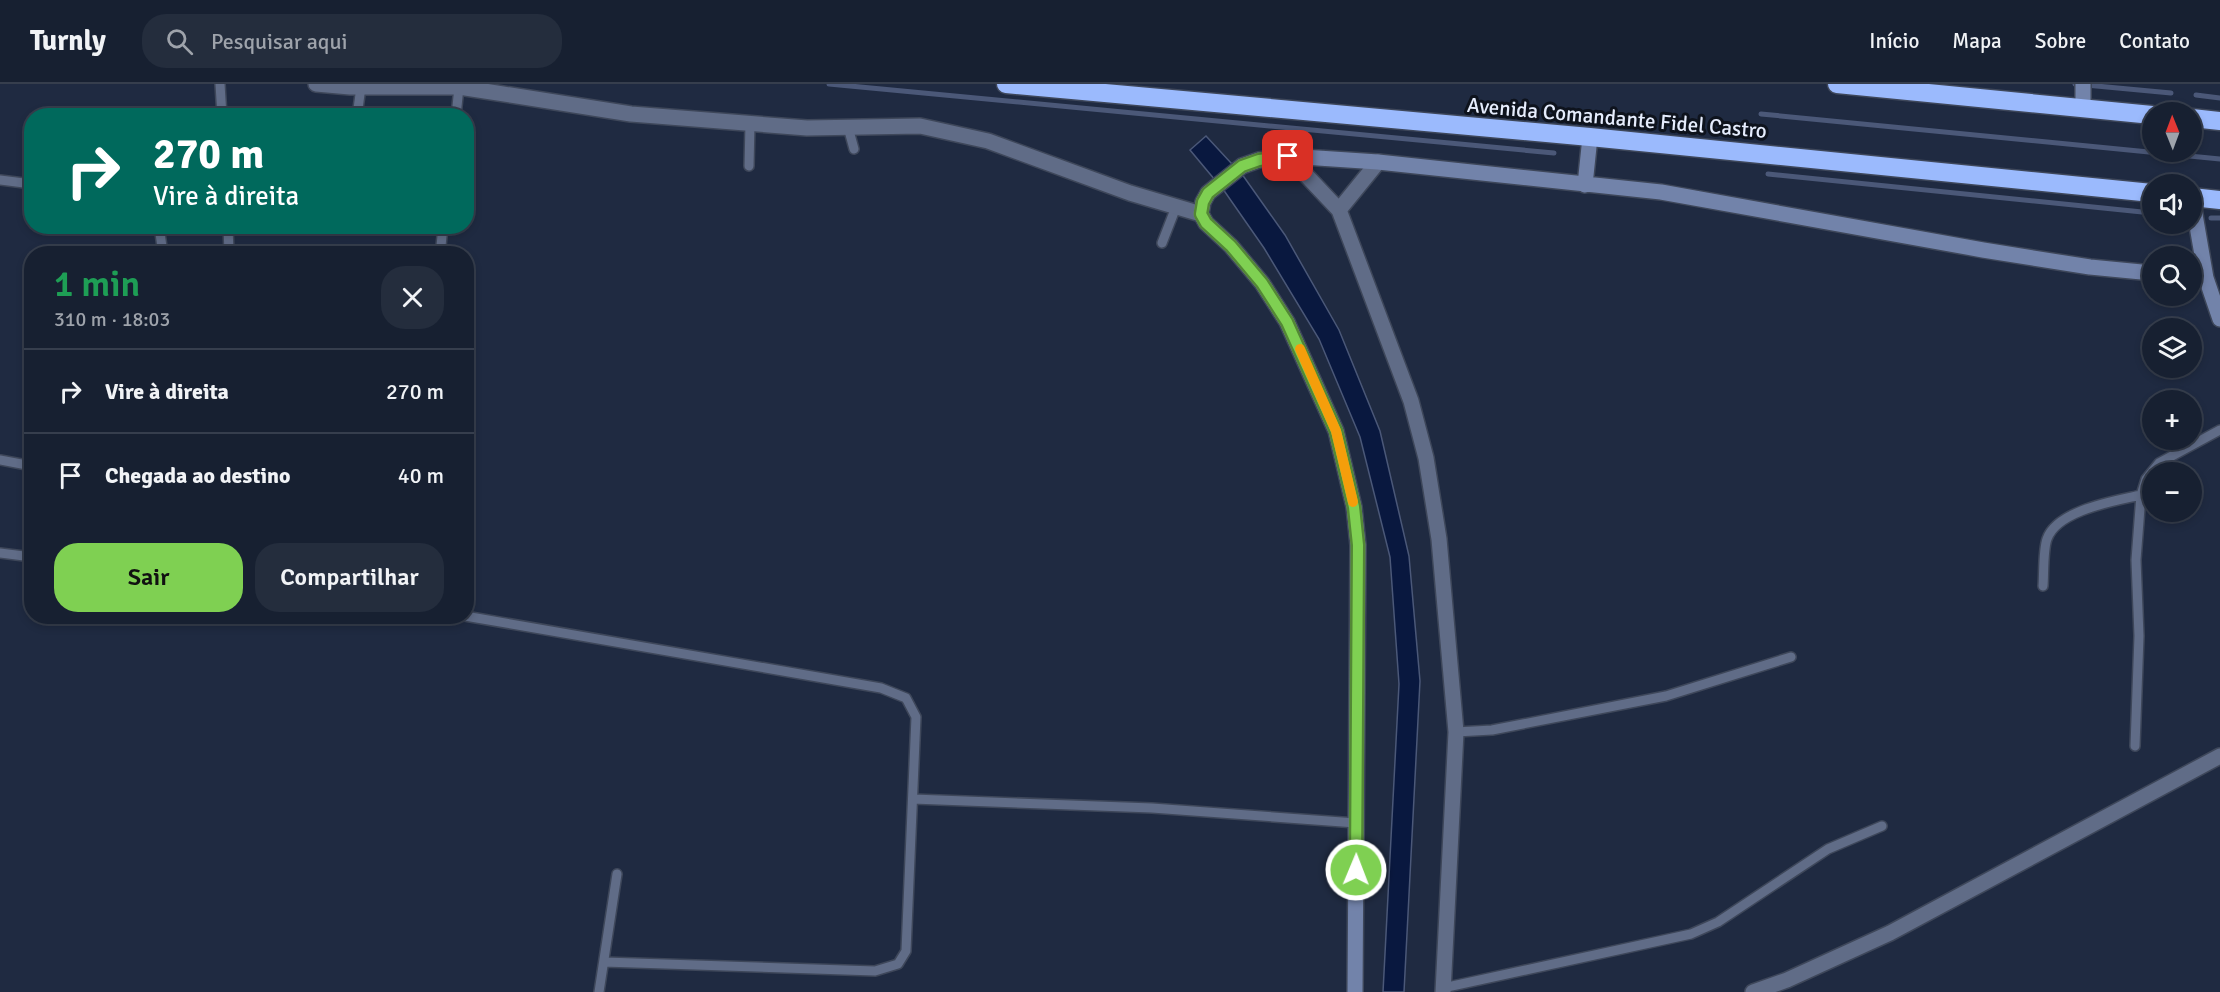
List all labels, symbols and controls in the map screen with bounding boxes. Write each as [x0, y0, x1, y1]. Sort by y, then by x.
search box [142, 14, 562, 68]
text: Turnly [30, 24, 106, 58]
icon: search [163, 25, 196, 58]
text: Pesquisar aqui [211, 28, 347, 55]
text: Início [1869, 28, 1919, 54]
text: Mapa [1952, 28, 2002, 54]
text: Sobre [2035, 28, 2086, 54]
text: Contato [2119, 28, 2190, 54]
street label: Avenida Comandante Fidel Castro [1466, 92, 1768, 144]
north arrow [2142, 102, 2202, 162]
map controls [2142, 102, 2202, 522]
text: 270 m [153, 129, 264, 180]
pin [1262, 130, 1313, 181]
icon: right [54, 132, 132, 210]
icon: arrive [1271, 139, 1304, 172]
button: sound [2142, 174, 2202, 234]
text: Vire à direita [153, 180, 299, 213]
button: search [2142, 246, 2202, 306]
text: 1 min [54, 262, 140, 307]
button: close [381, 266, 444, 329]
text: 310 m · 18:03 [54, 307, 170, 332]
button: layers [2142, 318, 2202, 378]
icon: right [54, 375, 87, 408]
text: Vire à direita [105, 378, 229, 405]
text: 270 m [386, 378, 444, 405]
button: + [2142, 390, 2202, 450]
icon: arrive [54, 459, 87, 492]
text: Chegada ao destino [105, 462, 291, 489]
text: 40 m [398, 462, 444, 489]
button: − [2142, 462, 2202, 522]
button: Sair [54, 543, 243, 612]
button: Compartilhar [255, 543, 444, 612]
position arrow [1324, 838, 1388, 902]

